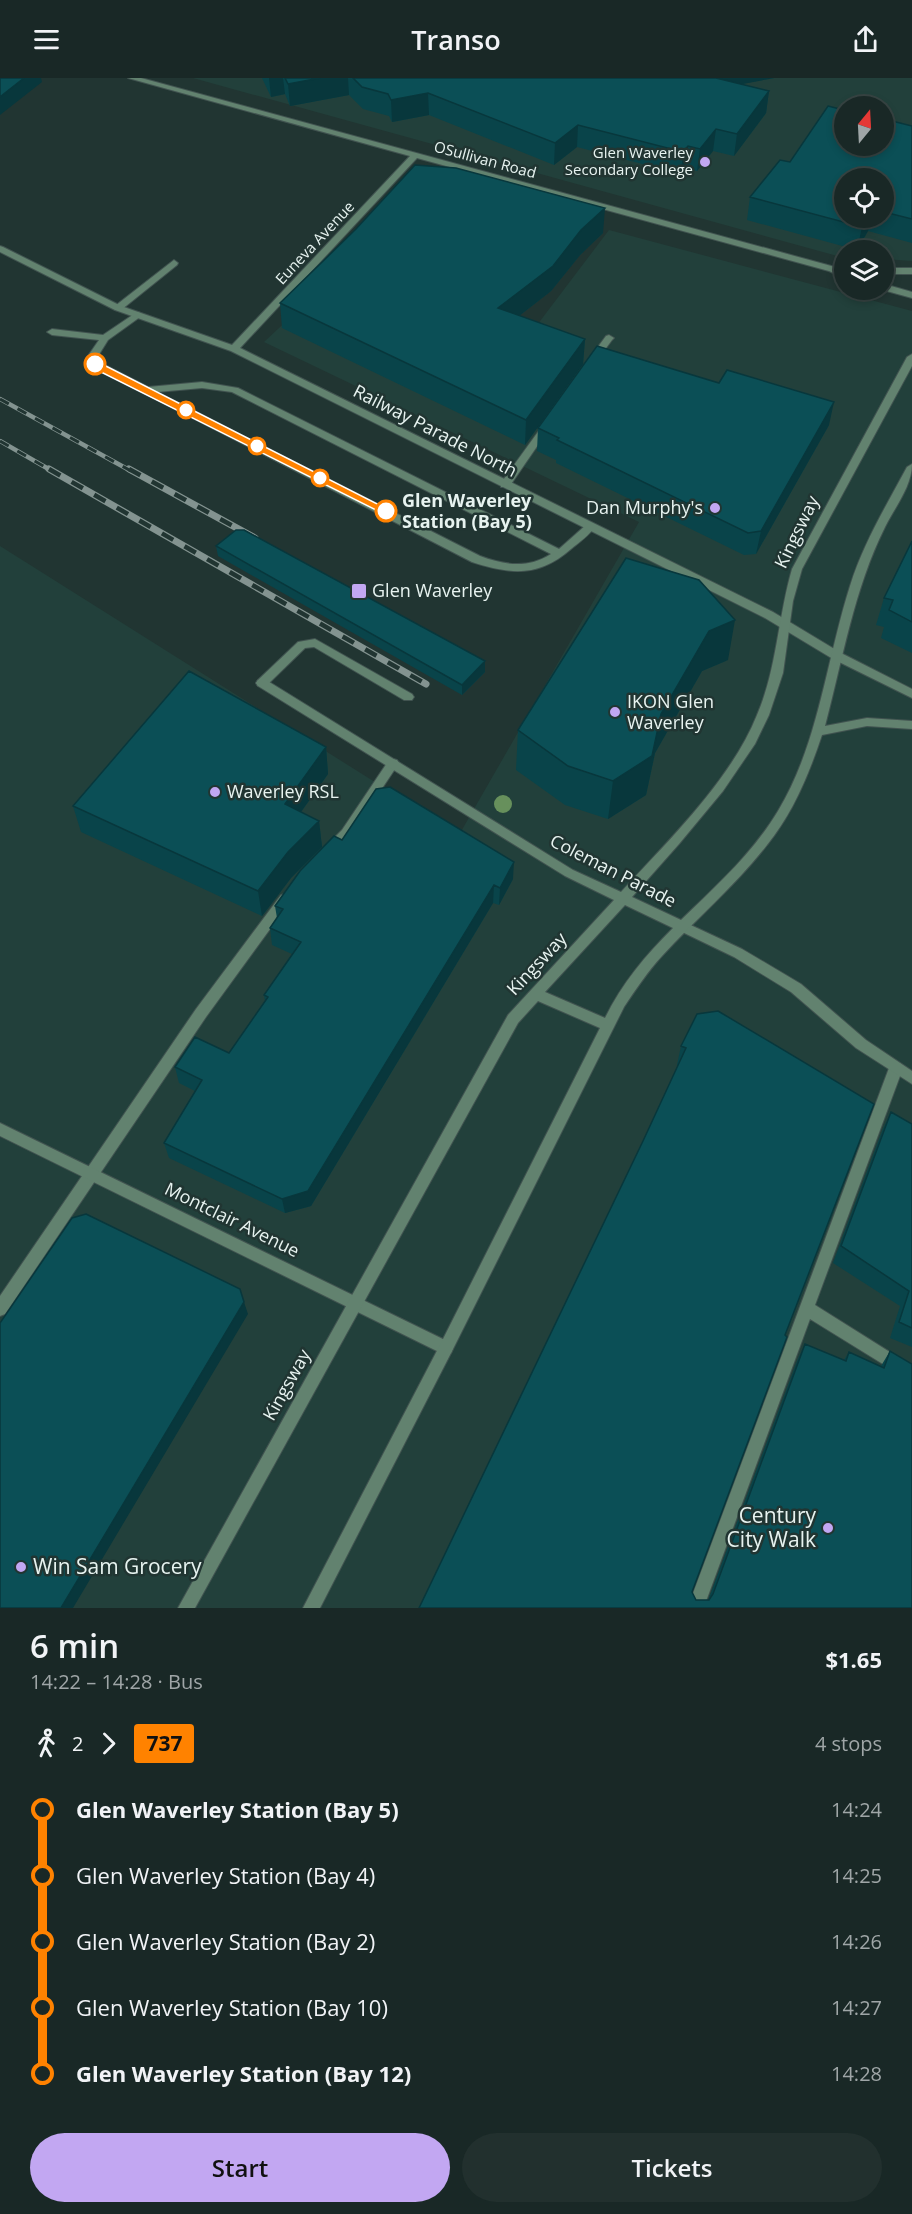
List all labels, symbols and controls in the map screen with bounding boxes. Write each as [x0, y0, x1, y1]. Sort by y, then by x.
text: Transo [411, 21, 501, 58]
icon: menu [30, 23, 63, 56]
icon: share [849, 23, 882, 56]
north arrow [834, 96, 894, 156]
map controls [834, 96, 894, 300]
street label: OSullivan Road [432, 136, 539, 182]
place label: Glen Waverley Secondary College [565, 142, 693, 179]
marker: Glen Waverley Secondary College [698, 155, 712, 169]
button: locate [834, 168, 894, 228]
street label: Euneva Avenue [270, 196, 358, 288]
button: layers [834, 240, 894, 300]
unlabelled marker [84, 353, 106, 375]
street label: Railway Parade North [349, 378, 522, 482]
unlabelled marker [177, 401, 195, 419]
unlabelled marker [248, 437, 266, 455]
unlabelled marker [311, 469, 329, 487]
place label: Glen Waverley Station (Bay 5) [402, 488, 532, 533]
street label: Kingsway [768, 490, 824, 572]
place label: Dan Murphy's [586, 495, 703, 519]
marker: Glen Waverley Station (Bay 5) [375, 500, 397, 522]
marker: Dan Murphy's [708, 501, 722, 515]
place label: Glen Waverley [372, 578, 493, 602]
marker: Glen Waverley [350, 582, 368, 600]
place label: IKON Glen Waverley [627, 689, 714, 734]
marker: IKON Glen Waverley [608, 705, 622, 719]
place label: Waverley RSL [227, 779, 339, 803]
marker: Waverley RSL [208, 785, 222, 799]
street label: Coleman Parade [546, 828, 681, 912]
street label: Kingsway [501, 926, 572, 1000]
street label: Montclair Avenue [161, 1176, 304, 1262]
street label: Kingsway [257, 1344, 316, 1424]
place label: Century City Walk [727, 1501, 816, 1553]
marker: Century City Walk [821, 1521, 835, 1535]
place label: Win Sam Grocery [33, 1552, 202, 1580]
marker: Win Sam Grocery [14, 1560, 28, 1574]
text: 6 min [30, 1623, 119, 1668]
text: $1.65 [825, 1644, 882, 1674]
text: 14:22 – 14:28 · Bus [30, 1668, 203, 1695]
icon: walk [30, 1727, 63, 1760]
icon: forward [92, 1727, 125, 1760]
text: 737 [146, 1729, 182, 1757]
text: 2 [72, 1730, 83, 1757]
text: 4 stops [815, 1730, 882, 1757]
text: Glen Waverley Station (Bay 5) [76, 1794, 399, 1824]
text: 14:24 [831, 1796, 882, 1823]
text: Glen Waverley Station (Bay 4) [76, 1860, 375, 1890]
text: 14:25 [831, 1862, 882, 1889]
text: Glen Waverley Station (Bay 2) [76, 1926, 375, 1956]
text: 14:26 [831, 1928, 882, 1955]
text: Glen Waverley Station (Bay 10) [76, 1992, 388, 2022]
text: 14:27 [831, 1994, 882, 2021]
text: Glen Waverley Station (Bay 12) [76, 2058, 411, 2088]
text: 14:28 [831, 2060, 882, 2087]
button: Start [30, 2133, 450, 2202]
button: Tickets [462, 2133, 882, 2202]

